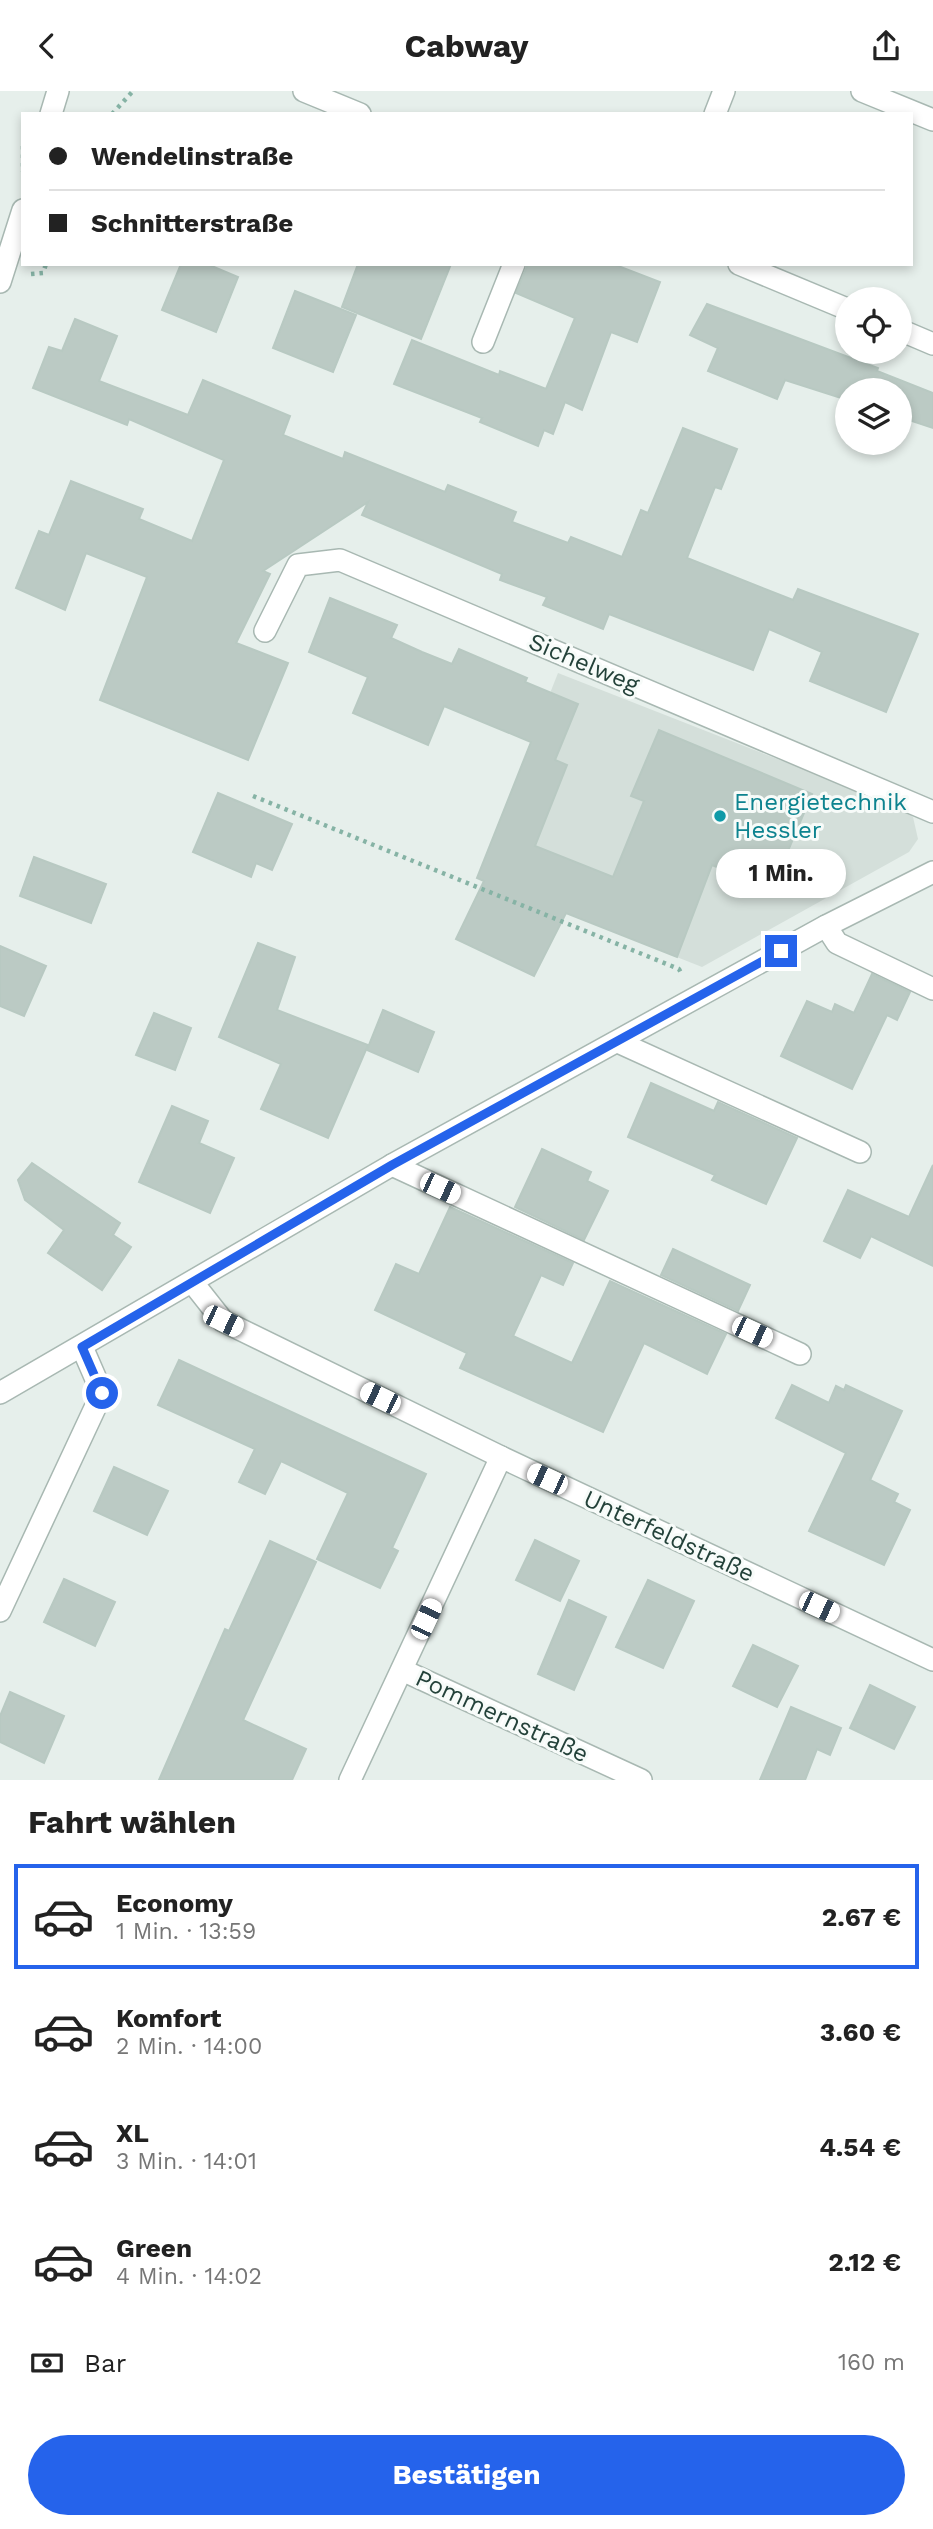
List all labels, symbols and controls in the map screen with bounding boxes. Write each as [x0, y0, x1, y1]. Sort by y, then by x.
icon: back [28, 27, 66, 65]
text: Cabway [404, 27, 529, 65]
icon: share [867, 27, 905, 65]
text: Wendelinstraße [91, 141, 293, 171]
text: Schnitterstraße [91, 208, 293, 238]
map controls [835, 287, 912, 455]
button: locate [835, 287, 912, 364]
button: layers [835, 378, 912, 455]
street label: Sichelweg [525, 627, 644, 699]
place label: Energietechnik Hessler [734, 788, 907, 844]
marker: Energietechnik Hessler [712, 808, 728, 824]
callout: 1 Min. [716, 849, 846, 899]
text: 1 Min. [748, 860, 814, 887]
route end [765, 935, 797, 967]
car [417, 1170, 464, 1206]
car [200, 1302, 247, 1340]
car [729, 1314, 776, 1350]
route start [86, 1377, 118, 1409]
car [357, 1379, 404, 1417]
car [524, 1461, 571, 1497]
street label: Unterfeldstraße [579, 1484, 759, 1588]
car [796, 1589, 843, 1625]
car [408, 1596, 445, 1642]
street label: Pommernstraße [411, 1664, 593, 1768]
text: Fahrt wählen [28, 1803, 236, 1841]
icon: car [32, 1885, 95, 1948]
text: Economy [116, 1888, 233, 1918]
text: 2.67 € [822, 1902, 901, 1932]
text: 1 Min. · 13:59 [116, 1918, 256, 1945]
icon: car [32, 2000, 95, 2063]
text: Komfort [116, 2003, 221, 2033]
text: 3.60 € [820, 2017, 901, 2047]
text: 2 Min. · 14:00 [116, 2033, 262, 2060]
icon: car [32, 2115, 95, 2178]
text: XL [116, 2118, 149, 2148]
text: 4.54 € [819, 2132, 901, 2162]
text: 3 Min. · 14:01 [116, 2148, 257, 2175]
icon: car [32, 2230, 95, 2293]
text: Green [116, 2233, 192, 2263]
text: 2.12 € [828, 2247, 901, 2277]
text: 4 Min. · 14:02 [116, 2263, 262, 2290]
icon: cash [28, 2344, 66, 2382]
text: Bar [84, 2348, 126, 2378]
text: 160 m [838, 2349, 905, 2376]
button: Bestätigen [28, 2435, 905, 2515]

